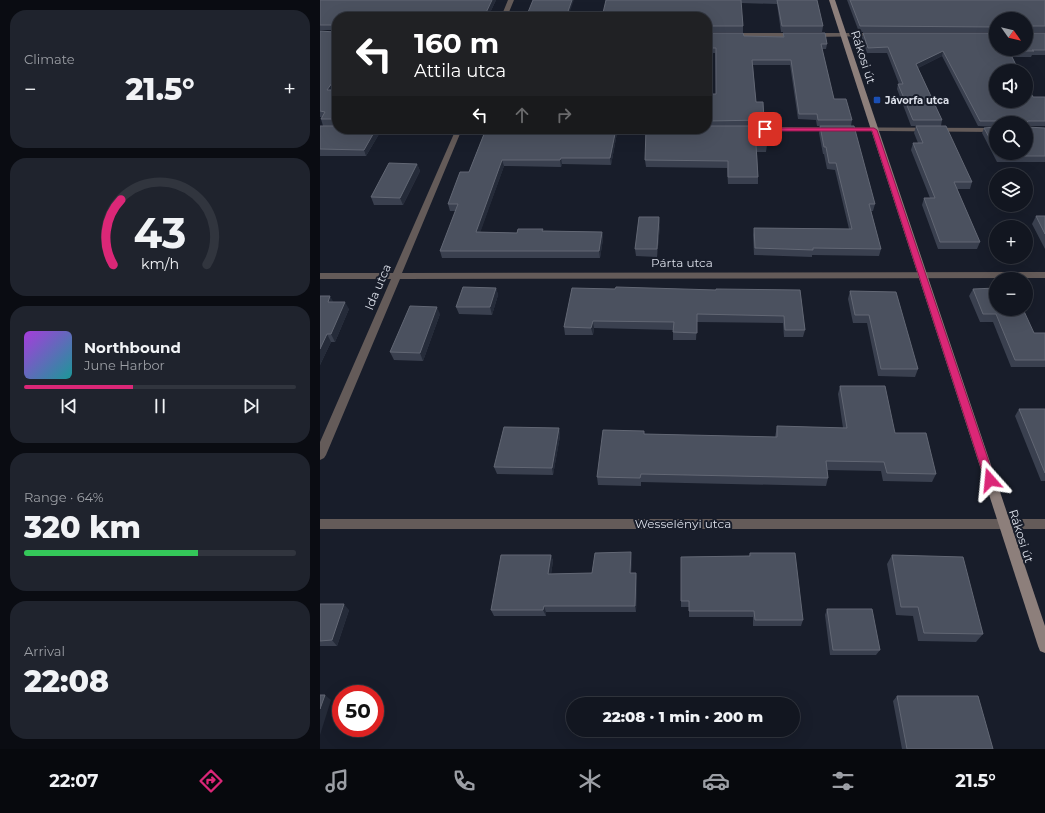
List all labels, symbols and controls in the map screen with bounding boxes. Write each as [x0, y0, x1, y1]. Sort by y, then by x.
north arrow [989, 12, 1033, 56]
map controls [989, 12, 1033, 316]
text: 160 m [414, 26, 499, 60]
icon: left [348, 28, 400, 80]
street label: Rákosi út [848, 28, 879, 86]
text: Climate [24, 51, 75, 67]
text: Attila utca [414, 60, 506, 82]
button: sound [989, 64, 1033, 108]
text: 21.5° [125, 71, 195, 108]
text: − [24, 76, 37, 103]
text: + [283, 76, 296, 103]
place label: Jávorfa utca [884, 94, 949, 107]
marker: Jávorfa utca [872, 95, 882, 105]
icon: left [469, 104, 491, 126]
icon: ahead [511, 104, 533, 126]
icon: right [553, 104, 575, 126]
pin [748, 112, 782, 146]
button: search [989, 116, 1033, 160]
icon: arrive [754, 118, 776, 140]
button: layers [989, 168, 1033, 212]
text: 43 [133, 207, 187, 257]
button: + [989, 220, 1033, 264]
text: km/h [141, 254, 179, 272]
street label: Párta utca [651, 255, 713, 270]
street label: Ida utca [361, 262, 394, 312]
button: − [989, 272, 1033, 316]
text: Northbound [84, 338, 181, 357]
text: June Harbor [84, 357, 165, 373]
icon: previous [58, 395, 80, 417]
icon: pause [149, 395, 171, 417]
icon: next [240, 395, 262, 417]
position arrow [969, 459, 1011, 501]
text: Range · 64% [24, 489, 104, 505]
street label: Rákosi út [1006, 507, 1037, 565]
text: 320 km [24, 509, 141, 546]
street label: Wesselényi utca [635, 516, 731, 531]
text: Arrival [24, 643, 65, 659]
text: 22:08 [24, 663, 109, 700]
speed limit sign: 50 [332, 685, 384, 737]
text: 22:08 · 1 min · 200 m [603, 707, 763, 726]
icon: directions [197, 767, 225, 795]
icon: music [323, 767, 351, 795]
icon: phone [450, 767, 478, 795]
icon: climate [576, 767, 604, 795]
icon: car [702, 767, 730, 795]
icon: filters [829, 767, 857, 795]
text: 22:07 [49, 770, 98, 792]
text: 21.5° [955, 770, 996, 792]

